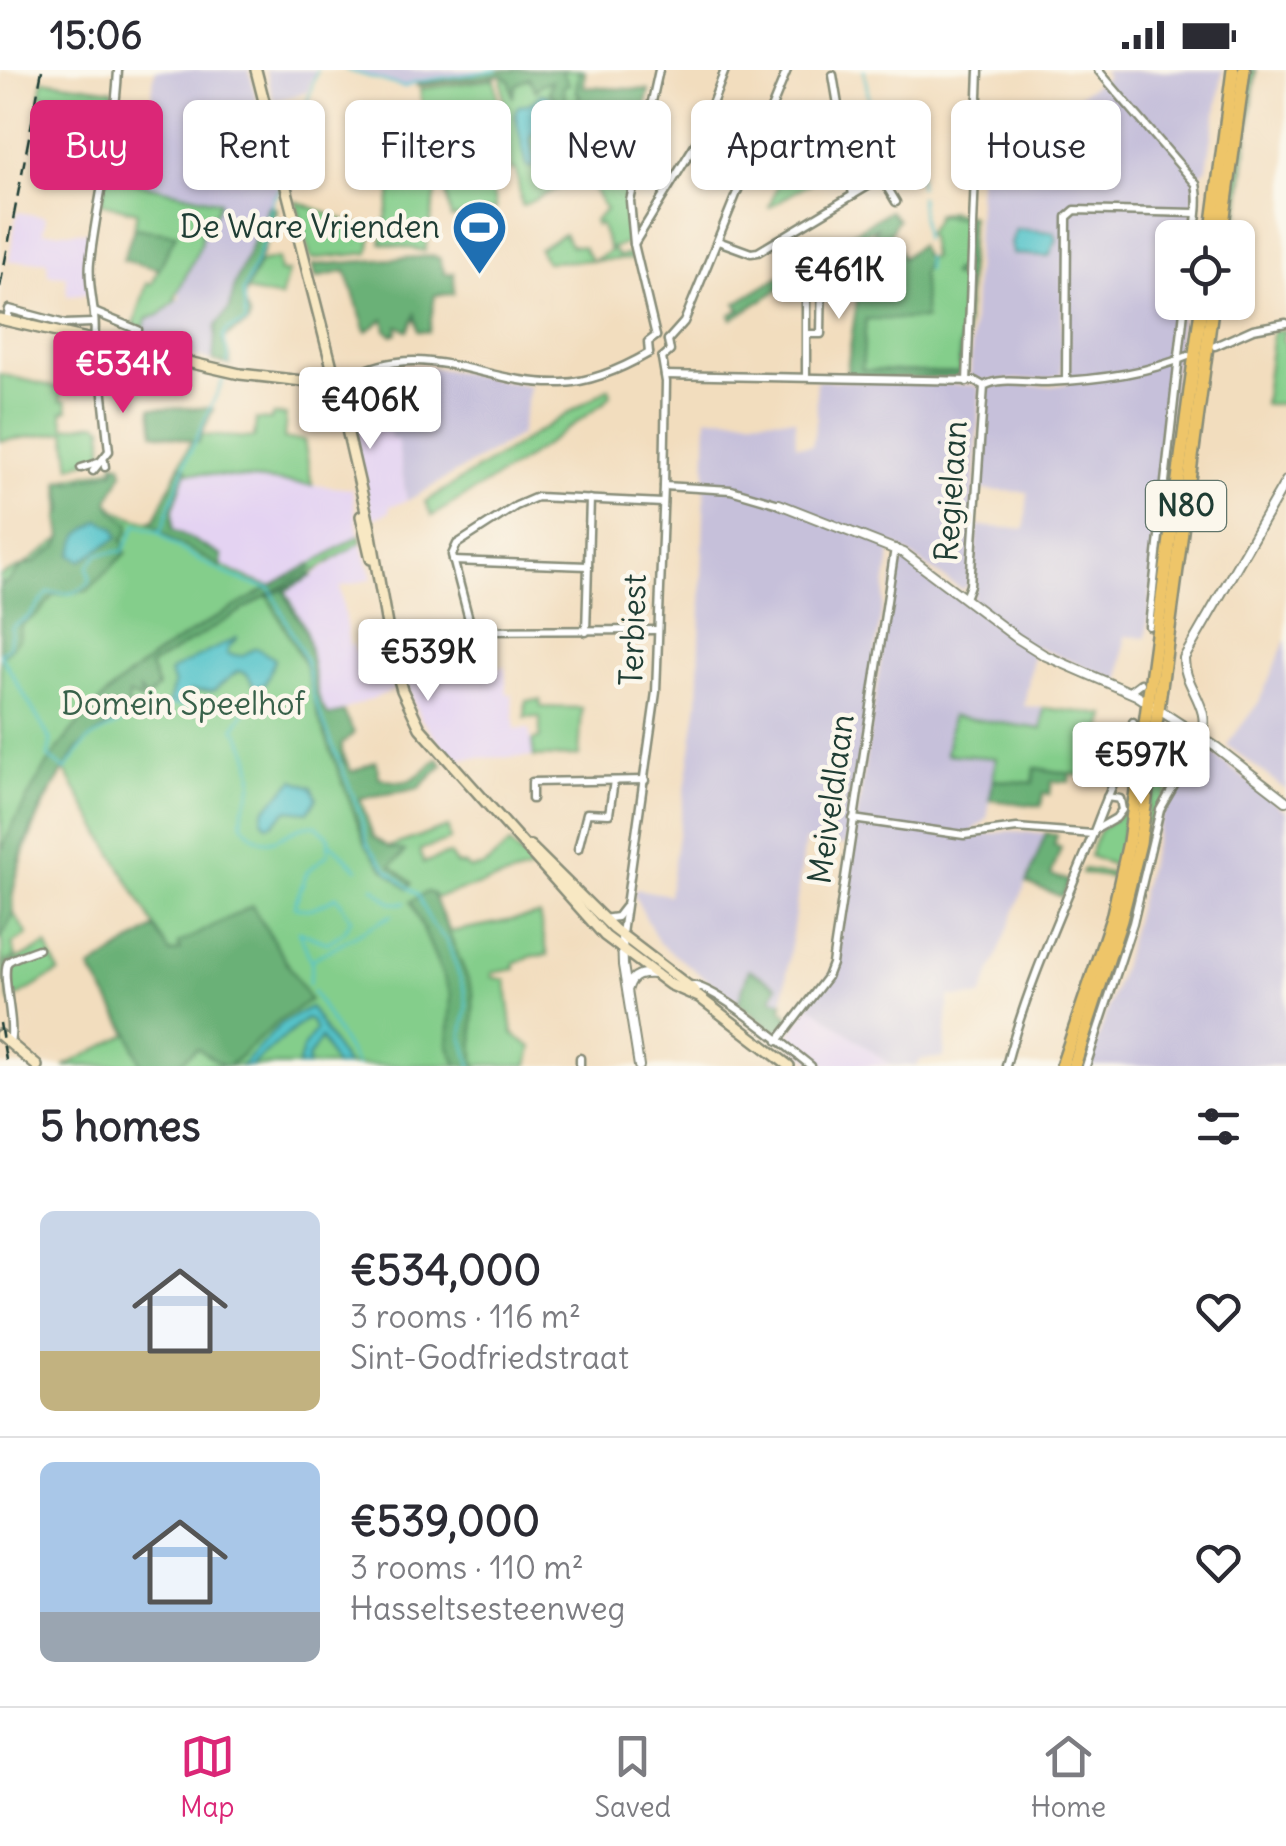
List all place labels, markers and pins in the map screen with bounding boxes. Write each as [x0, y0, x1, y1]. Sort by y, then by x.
sports icon: De Ware Vrienden [449, 197, 509, 276]
place label: De Ware Vrienden [180, 206, 440, 247]
pin: €461K [769, 237, 909, 322]
pin: €534K [53, 331, 193, 416]
pin: €406K [300, 367, 440, 452]
pin: €539K [358, 619, 498, 704]
pin: €597K [1071, 722, 1211, 807]

